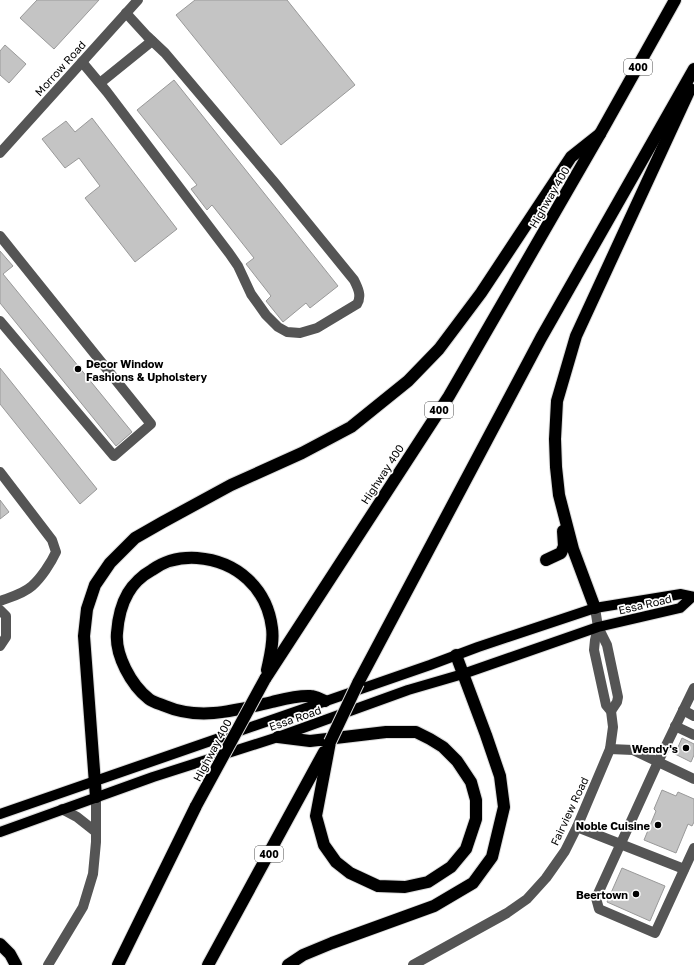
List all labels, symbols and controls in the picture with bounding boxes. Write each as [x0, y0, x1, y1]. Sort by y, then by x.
street label: Morrow Road [32, 38, 88, 98]
road number: 400 [624, 59, 652, 75]
street label: Highway 400 [526, 164, 572, 230]
place label: Decor Window Fashions & Upholstery [86, 357, 208, 383]
marker: Decor Window Fashions & Upholstery [73, 364, 83, 374]
road number: 400 [425, 402, 453, 418]
street label: Highway 400 [358, 442, 406, 506]
street label: Essa Road [617, 592, 673, 616]
street label: Essa Road [267, 703, 323, 733]
street label: Highway 400 [190, 716, 234, 783]
place label: Wendy's [632, 742, 678, 755]
marker: Wendy's [681, 743, 691, 753]
street label: Fairview Road [547, 775, 591, 847]
place label: Noble Cuisine [576, 819, 650, 832]
marker: Noble Cuisine [653, 820, 663, 830]
road number: 400 [255, 846, 283, 862]
place label: Beertown [576, 888, 628, 901]
marker: Beertown [631, 889, 641, 899]

